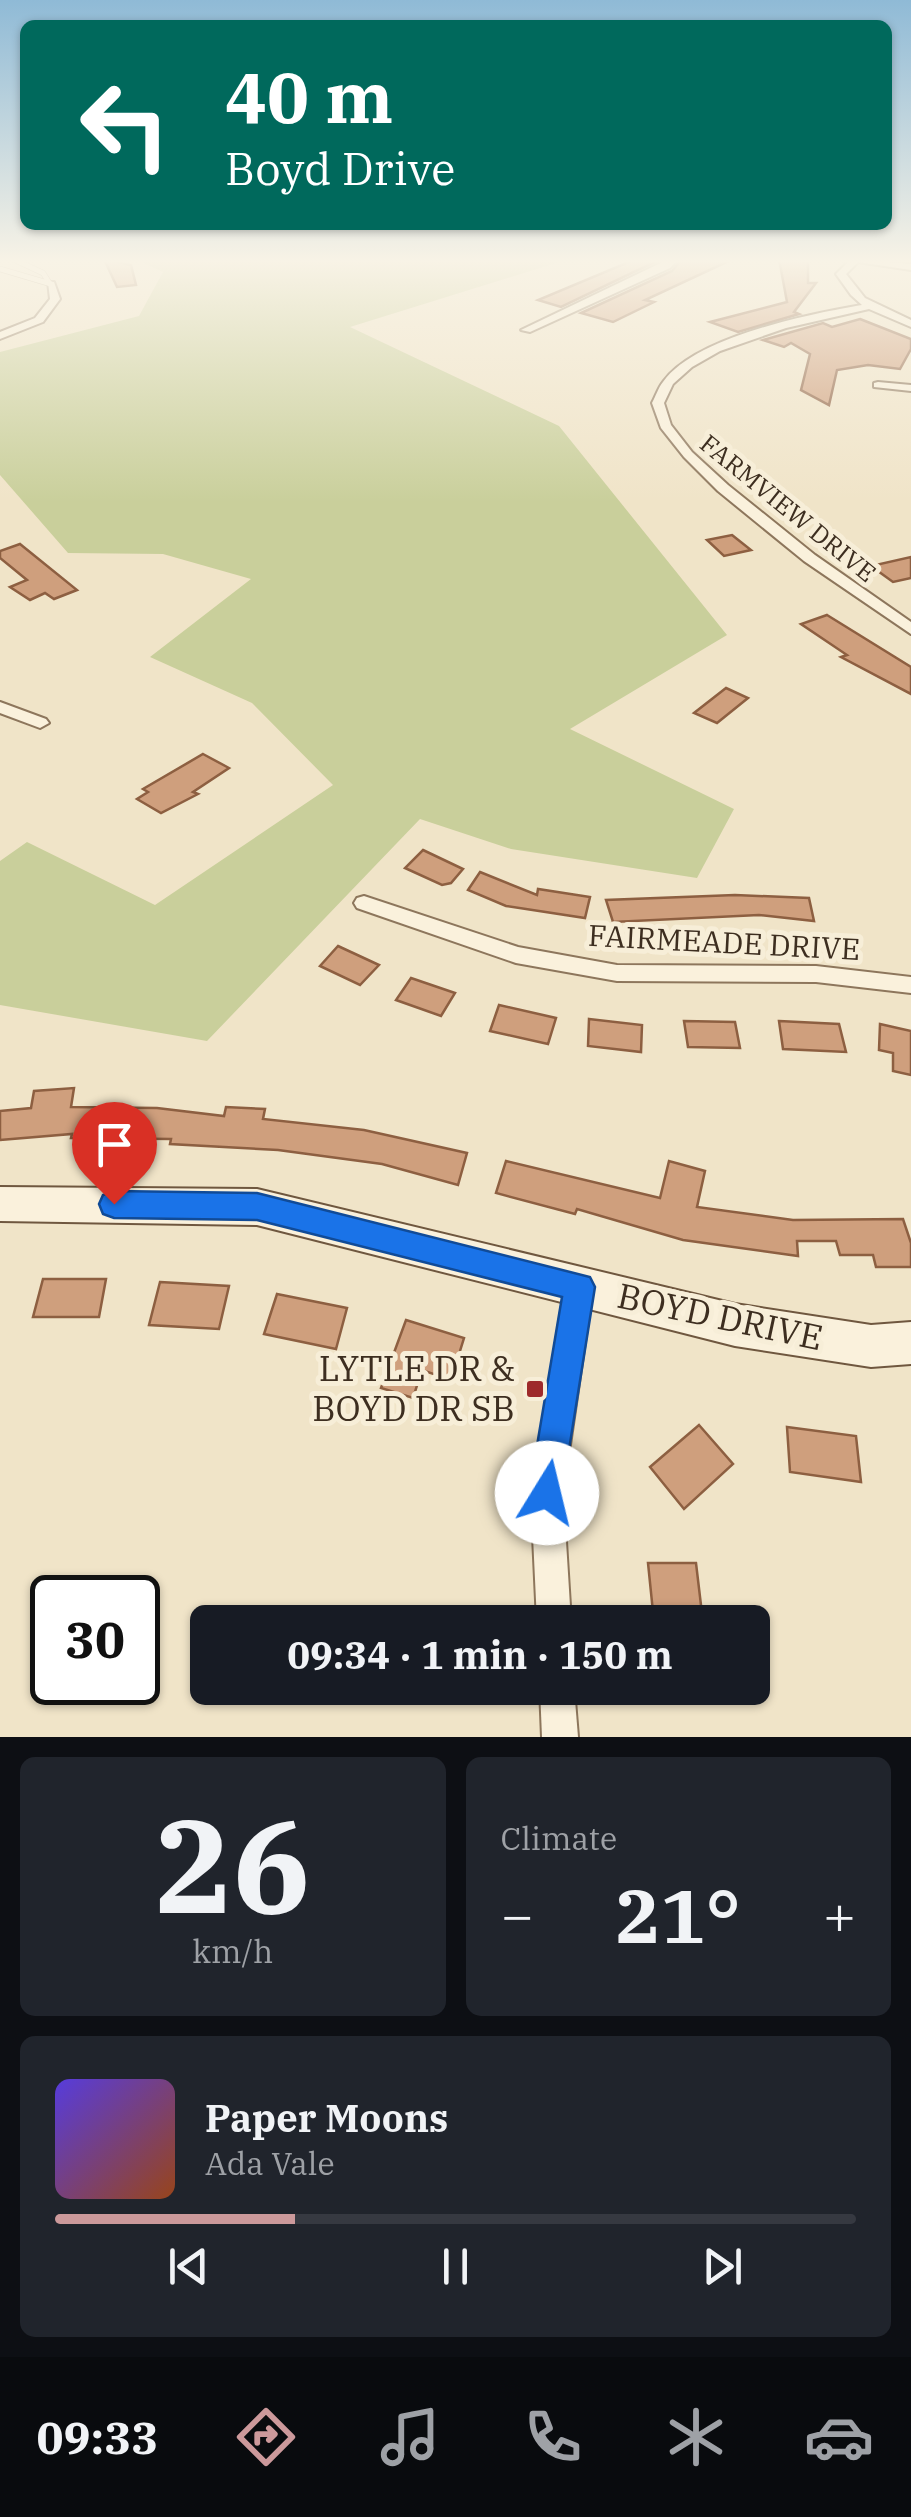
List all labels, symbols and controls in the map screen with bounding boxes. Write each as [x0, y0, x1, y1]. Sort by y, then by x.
text: 40 m [225, 51, 393, 142]
icon: left [60, 60, 190, 190]
text: Boyd Drive [225, 139, 455, 197]
street label: FARMVIEW DRIVE [694, 426, 883, 589]
street label: FAIRMEADE DRIVE [587, 915, 861, 968]
pin [72, 1102, 157, 1205]
icon: arrive [87, 1117, 142, 1172]
street label: BOYD DRIVE [613, 1272, 827, 1360]
place label: LYTLE DR & BOYD DR SB [312, 1345, 515, 1431]
marker: LYTLE DR & BOYD DR SB [524, 1378, 546, 1400]
position arrow [495, 1441, 599, 1545]
speed limit sign: 30 [30, 1575, 160, 1705]
text: 09:34 · 1 min · 150 m [287, 1630, 673, 1679]
text: 26 [155, 1780, 311, 1949]
text: Climate [501, 1817, 617, 1859]
text: 21° [616, 1866, 741, 1964]
text: − [501, 1879, 534, 1950]
text: + [823, 1879, 856, 1950]
text: km/h [192, 1930, 273, 1972]
text: Paper Moons [205, 2093, 448, 2142]
text: Ada Vale [205, 2142, 335, 2184]
icon: previous [161, 2239, 216, 2294]
icon: pause [428, 2239, 483, 2294]
icon: next [695, 2239, 750, 2294]
icon: directions [231, 2402, 301, 2472]
icon: music [375, 2402, 445, 2472]
icon: phone [518, 2402, 588, 2472]
icon: climate [661, 2402, 731, 2472]
icon: car [804, 2402, 874, 2472]
text: 09:33 [37, 2408, 158, 2466]

